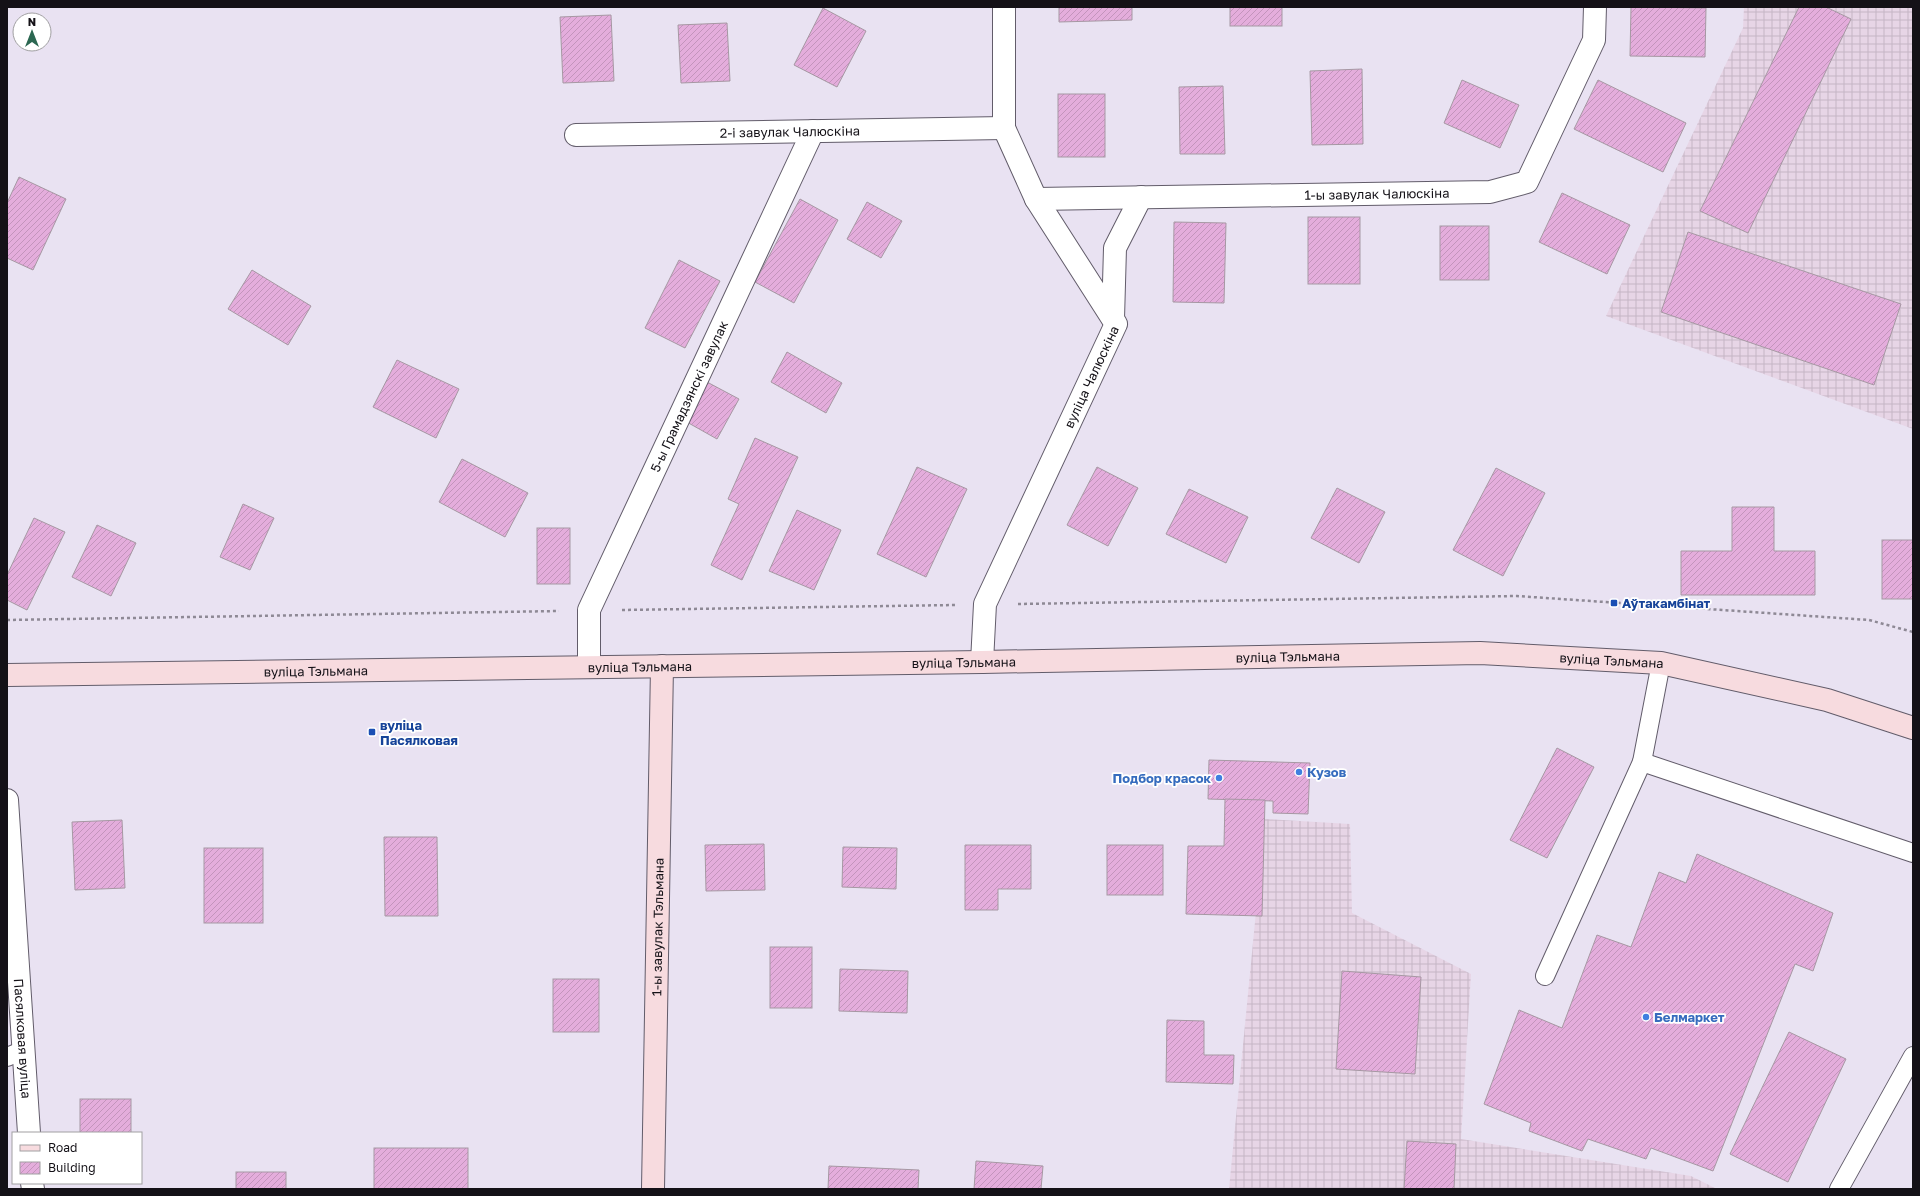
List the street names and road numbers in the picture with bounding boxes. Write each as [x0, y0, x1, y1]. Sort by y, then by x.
street label: 2-і завулак Чалюскіна [720, 122, 860, 141]
street label: 1-ы завулак Чалюскіна [1304, 185, 1450, 203]
street label: 5-ы Грамадзянскі завулак [647, 317, 731, 474]
street label: вуліца Чалюскіна [1061, 323, 1122, 430]
street label: вуліца Тэльмана [1236, 648, 1340, 665]
street label: вуліца Тэльмана [1559, 649, 1664, 671]
street label: вуліца Тэльмана [912, 653, 1016, 671]
street label: вуліца Тэльмана [588, 658, 692, 675]
street label: вуліца Тэльмана [264, 662, 368, 680]
street label: 1-ы завулак Тэльмана [648, 858, 667, 996]
street label: Пасялковая вуліца [11, 978, 35, 1099]

